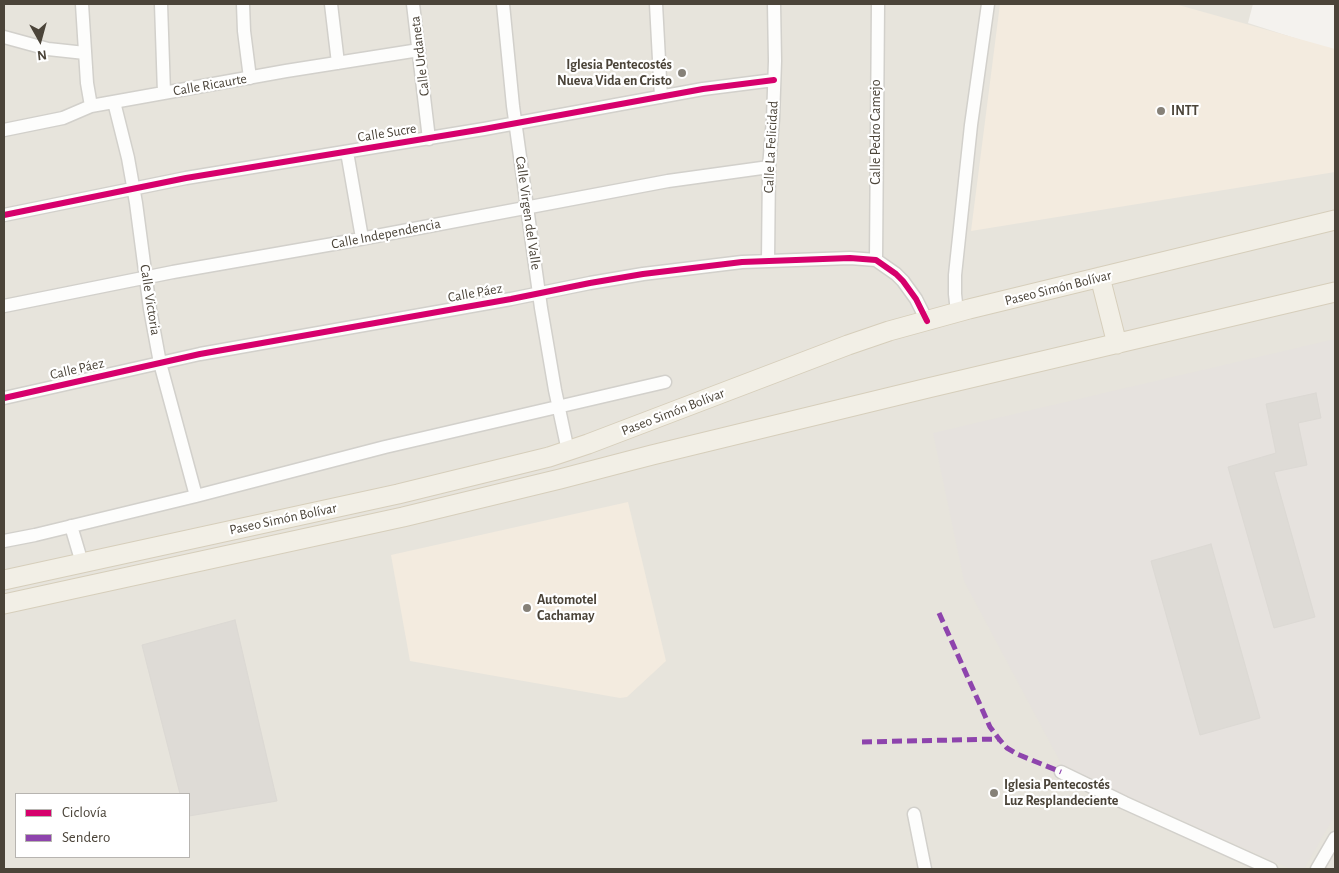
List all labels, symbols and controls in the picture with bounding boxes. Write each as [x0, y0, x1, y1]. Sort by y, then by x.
north arrow [15, 15, 65, 65]
street label: Calle Urdaneta [407, 15, 433, 97]
text: N [36, 47, 48, 62]
place label: Iglesia Pentecostés Nueva Vida en Cristo [557, 57, 672, 90]
marker: Iglesia Pentecostés Nueva Vida en Cristo [676, 67, 688, 79]
street label: Calle Ricaurte [172, 70, 248, 100]
street label: Calle Pedro Camejo [868, 79, 884, 185]
street label: Calle La Felicidad [760, 100, 782, 194]
place label: INTT [1171, 103, 1199, 119]
marker: INTT [1155, 105, 1167, 117]
street label: Calle Sucre [356, 120, 418, 146]
street label: Calle Virgen del Valle [512, 155, 544, 271]
street label: Calle Independencia [330, 215, 442, 253]
street label: Calle Victoria [136, 263, 164, 337]
street label: Paseo Simón Bolívar [1003, 267, 1113, 309]
street label: Calle Páez [446, 280, 504, 306]
street label: Calle Páez [48, 355, 106, 383]
street label: Paseo Simón Bolívar [619, 385, 727, 439]
street label: Paseo Simón Bolívar [228, 499, 338, 539]
place label: Automotel Cachamay [537, 592, 597, 624]
marker: Automotel Cachamay [521, 602, 533, 614]
place label: Iglesia Pentecostés Luz Resplandeciente [1004, 777, 1118, 810]
marker: Iglesia Pentecostés Luz Resplandeciente [988, 787, 1000, 799]
legend [15, 793, 190, 858]
text: Ciclovía [62, 805, 107, 820]
text: Sendero [62, 830, 110, 845]

